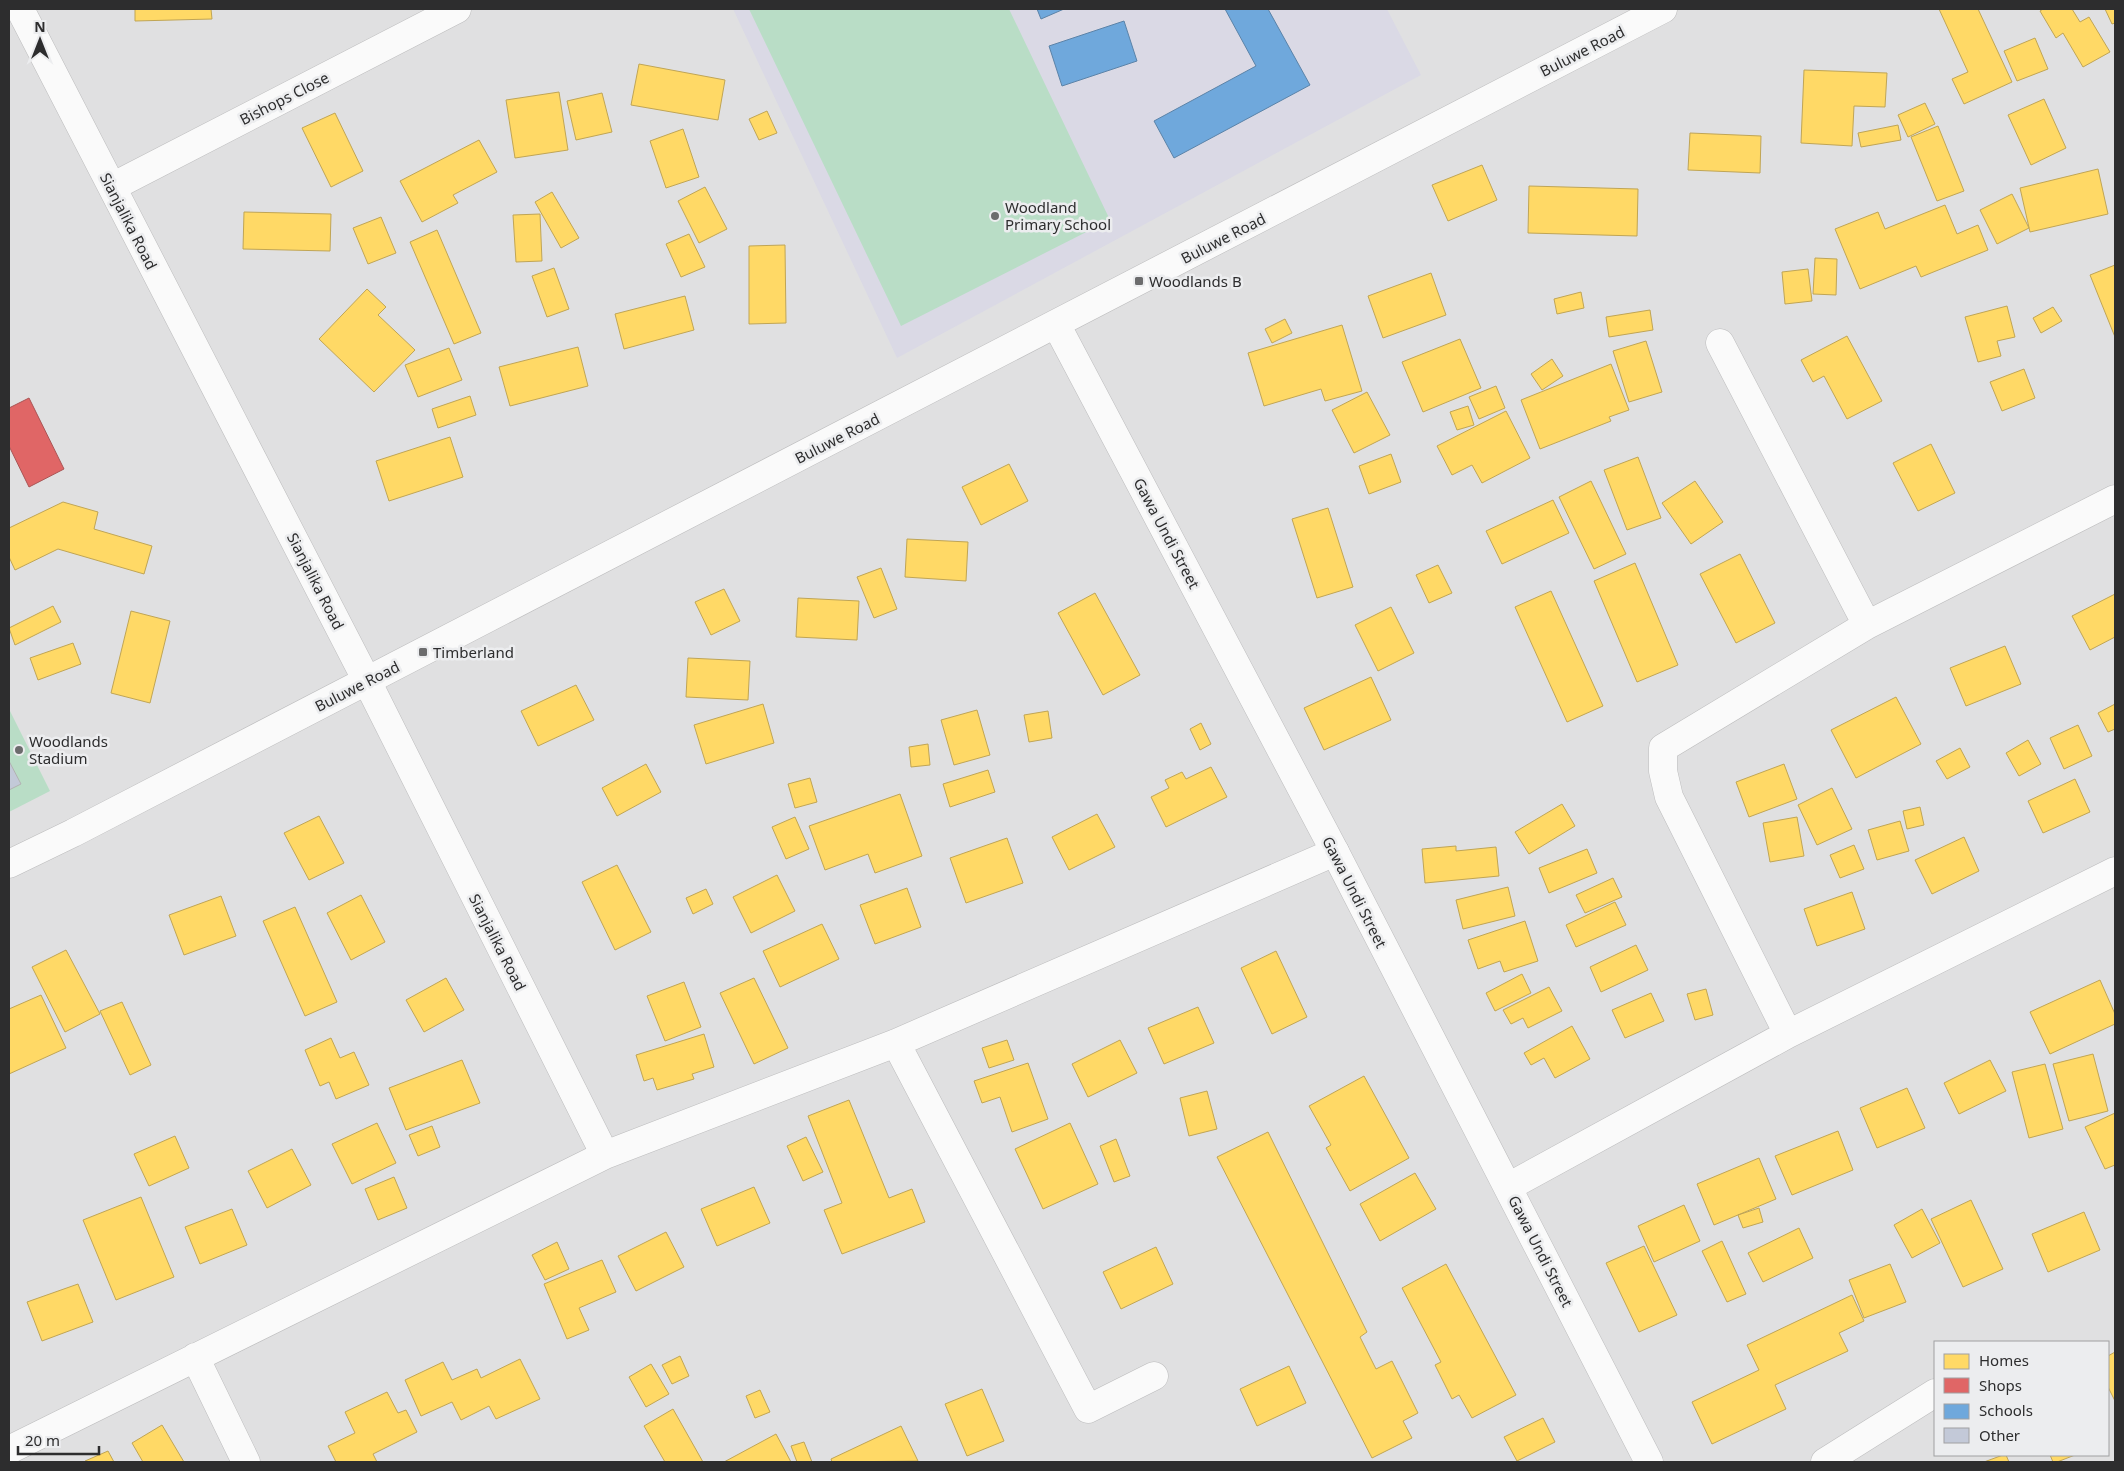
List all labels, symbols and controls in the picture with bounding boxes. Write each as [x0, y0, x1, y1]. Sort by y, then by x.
north arrow [15, 15, 65, 65]
text: N [34, 17, 46, 36]
street label: Buluwe Road [1536, 21, 1628, 81]
street label: Bishops Close [236, 67, 332, 129]
street label: Sianjalika Road [96, 169, 162, 273]
place label: Woodland Primary School [1005, 197, 1111, 234]
street label: Buluwe Road [1177, 208, 1269, 268]
marker: Woodland Primary School [989, 210, 1001, 222]
place label: Woodlands B [1149, 271, 1242, 291]
marker: Woodlands B [1133, 275, 1145, 287]
street label: Buluwe Road [791, 408, 883, 468]
street label: Gawa Undi Street [1129, 474, 1205, 592]
street label: Sianjalika Road [283, 529, 349, 633]
place label: Timberland [433, 642, 514, 662]
marker: Timberland [417, 646, 429, 658]
street label: Buluwe Road [311, 656, 403, 716]
place label: Woodlands Stadium [29, 731, 108, 768]
marker: Woodlands Stadium [13, 744, 25, 756]
street label: Gawa Undi Street [1318, 833, 1392, 952]
street label: Sianjalika Road [465, 890, 531, 994]
street label: Gawa Undi Street [1504, 1192, 1578, 1311]
legend [1934, 1341, 2109, 1456]
text: Homes [1979, 1350, 2029, 1370]
text: Shops [1979, 1375, 2022, 1395]
text: Schools [1979, 1400, 2033, 1420]
scale bar [18, 1424, 99, 1456]
text: Other [1979, 1425, 2020, 1445]
text: 20 m [25, 1430, 60, 1450]

